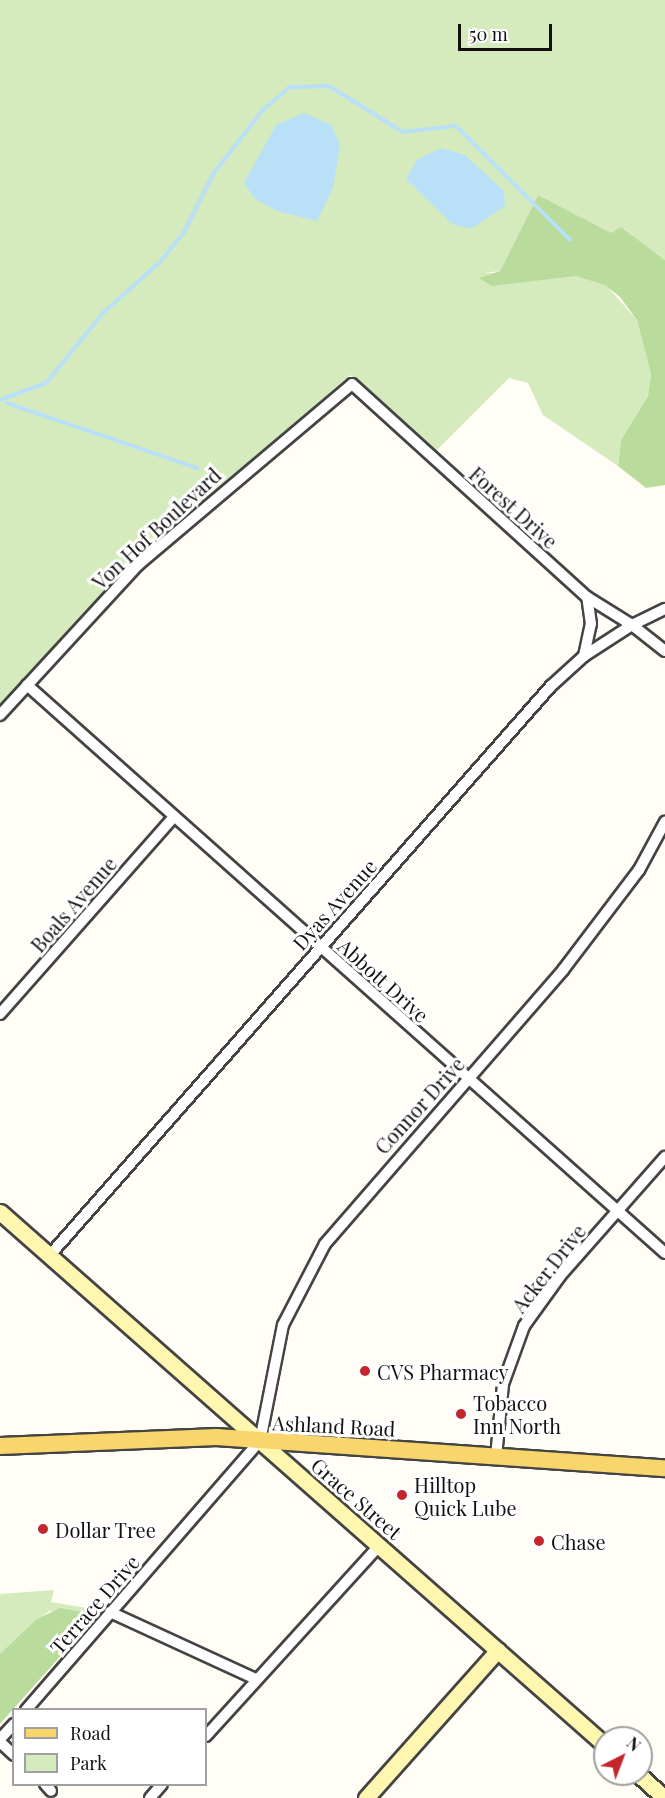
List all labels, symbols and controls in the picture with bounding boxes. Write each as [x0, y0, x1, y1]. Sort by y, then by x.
scale bar [461, 12, 556, 50]
text: 50 m [469, 22, 508, 46]
street label: Forest Drive [465, 461, 563, 553]
street label: Von Hof Boulevard [87, 462, 225, 594]
street label: Boals Avenue [25, 851, 121, 957]
street label: Dyas Avenue [287, 853, 381, 955]
street label: Abbott Drive [334, 933, 434, 1027]
street label: Connor Drive [369, 1051, 469, 1159]
street label: Acker Drive [506, 1219, 590, 1317]
place label: CVS Pharmacy [377, 1359, 509, 1383]
marker: CVS Pharmacy [358, 1364, 372, 1378]
place label: Tobacco Inn North [473, 1390, 561, 1437]
marker: Tobacco Inn North [454, 1407, 468, 1421]
street label: Ashland Road [272, 1410, 396, 1440]
street label: Grace Street [307, 1452, 407, 1544]
place label: Hilltop Quick Lube [414, 1472, 517, 1519]
marker: Hilltop Quick Lube [395, 1488, 409, 1502]
place label: Dollar Tree [55, 1517, 157, 1541]
marker: Dollar Tree [36, 1522, 50, 1536]
place label: Chase [551, 1529, 606, 1553]
marker: Chase [532, 1534, 546, 1548]
street label: Terrace Drive [45, 1550, 143, 1658]
legend [12, 1708, 207, 1786]
text: Road [70, 1721, 111, 1745]
north arrow [593, 1726, 653, 1786]
text: N [623, 1732, 645, 1755]
text: Park [70, 1751, 107, 1775]

